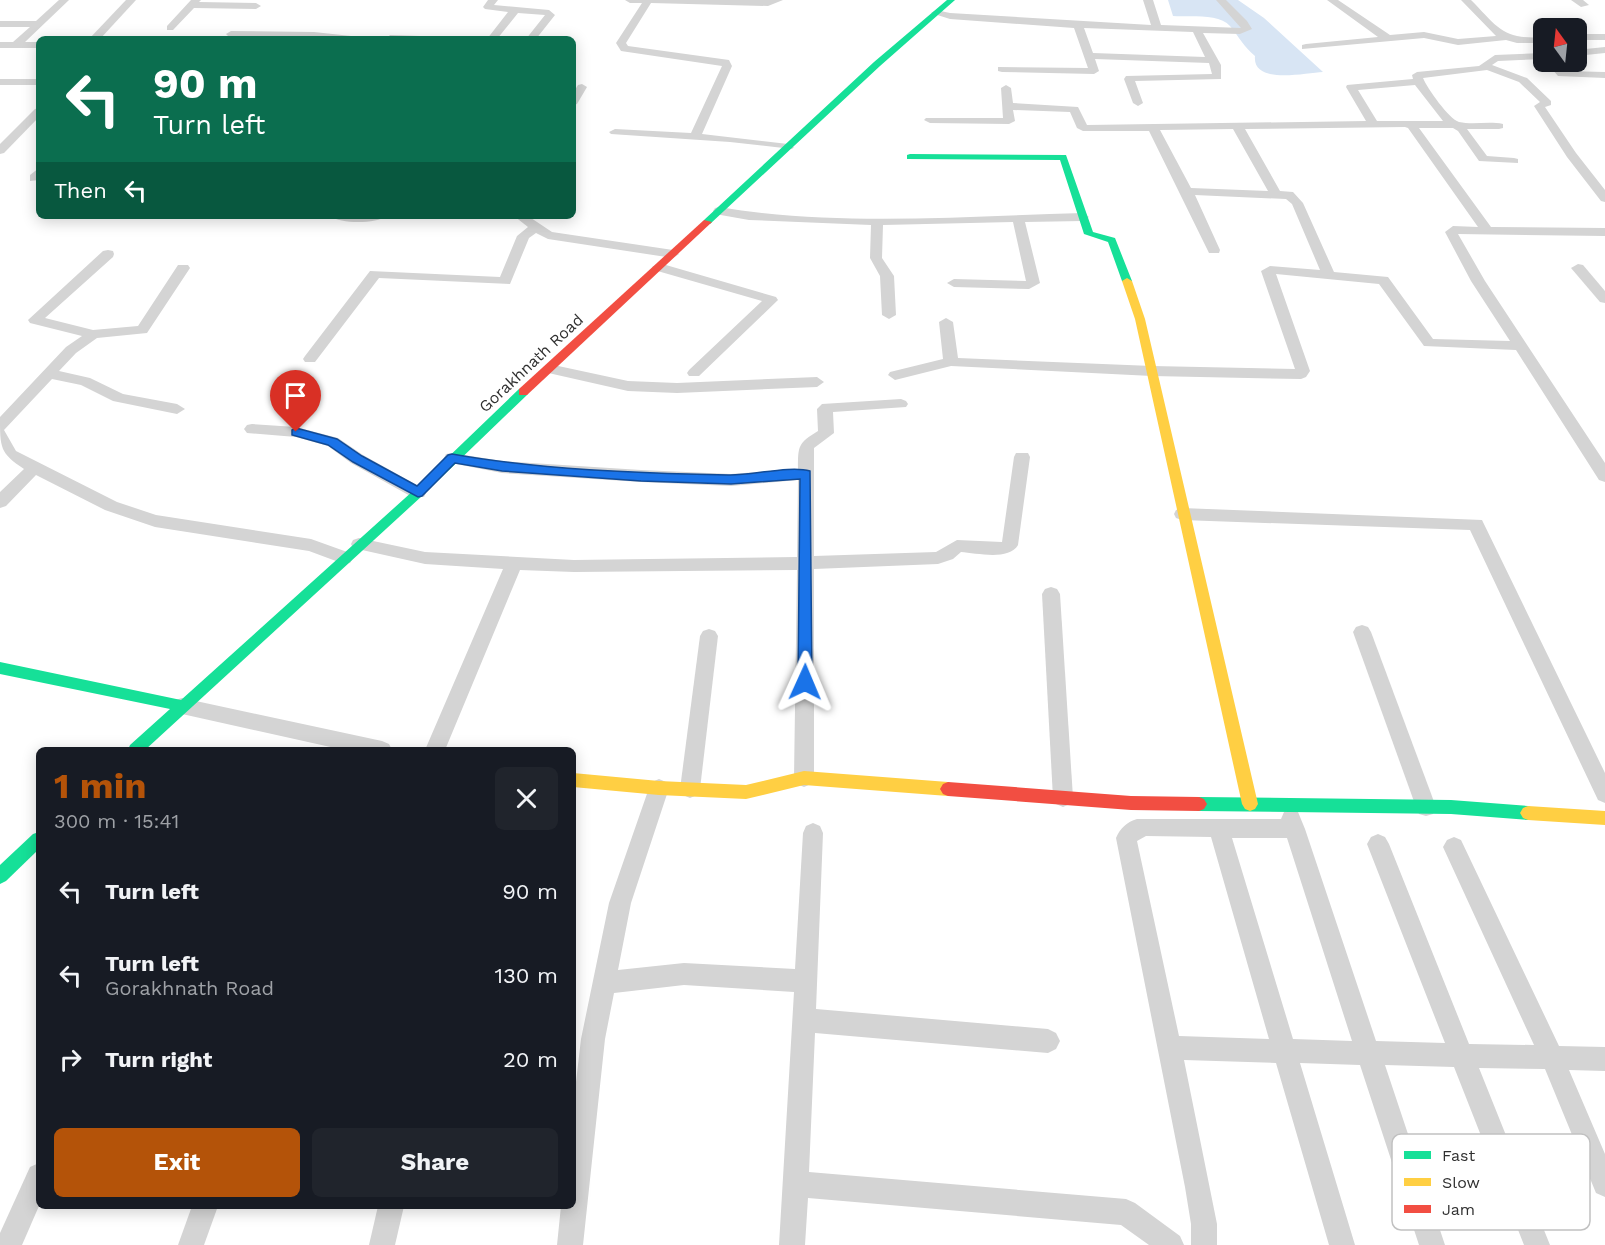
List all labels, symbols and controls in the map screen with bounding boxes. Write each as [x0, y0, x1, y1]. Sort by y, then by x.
north arrow [1533, 18, 1587, 72]
map controls [1533, 18, 1587, 72]
text: 90 m [153, 59, 257, 108]
icon: left [54, 60, 132, 138]
text: Turn left [153, 109, 265, 141]
icon: left [119, 174, 152, 207]
text: Then [54, 178, 107, 203]
street label: Gorakhnath Road [475, 310, 587, 416]
pin [270, 370, 321, 432]
icon: arrive [279, 379, 312, 412]
position arrow [773, 650, 837, 714]
text: 1 min [54, 765, 146, 807]
button: close [495, 767, 558, 830]
text: 300 m · 15:41 [54, 809, 179, 833]
icon: left [54, 875, 87, 908]
text: Turn left [105, 879, 199, 904]
text: 90 m [502, 879, 558, 904]
text: Turn left [105, 951, 199, 976]
icon: left [54, 959, 87, 992]
text: 130 m [494, 963, 558, 988]
text: Gorakhnath Road [105, 976, 274, 1000]
icon: right [54, 1043, 87, 1076]
text: Turn right [105, 1047, 212, 1072]
text: 20 m [503, 1047, 558, 1072]
button: Exit [54, 1128, 300, 1197]
button: Share [312, 1128, 558, 1197]
legend [1392, 1134, 1590, 1230]
text: Fast [1442, 1146, 1475, 1165]
text: Slow [1442, 1173, 1480, 1192]
text: Jam [1442, 1200, 1475, 1219]

